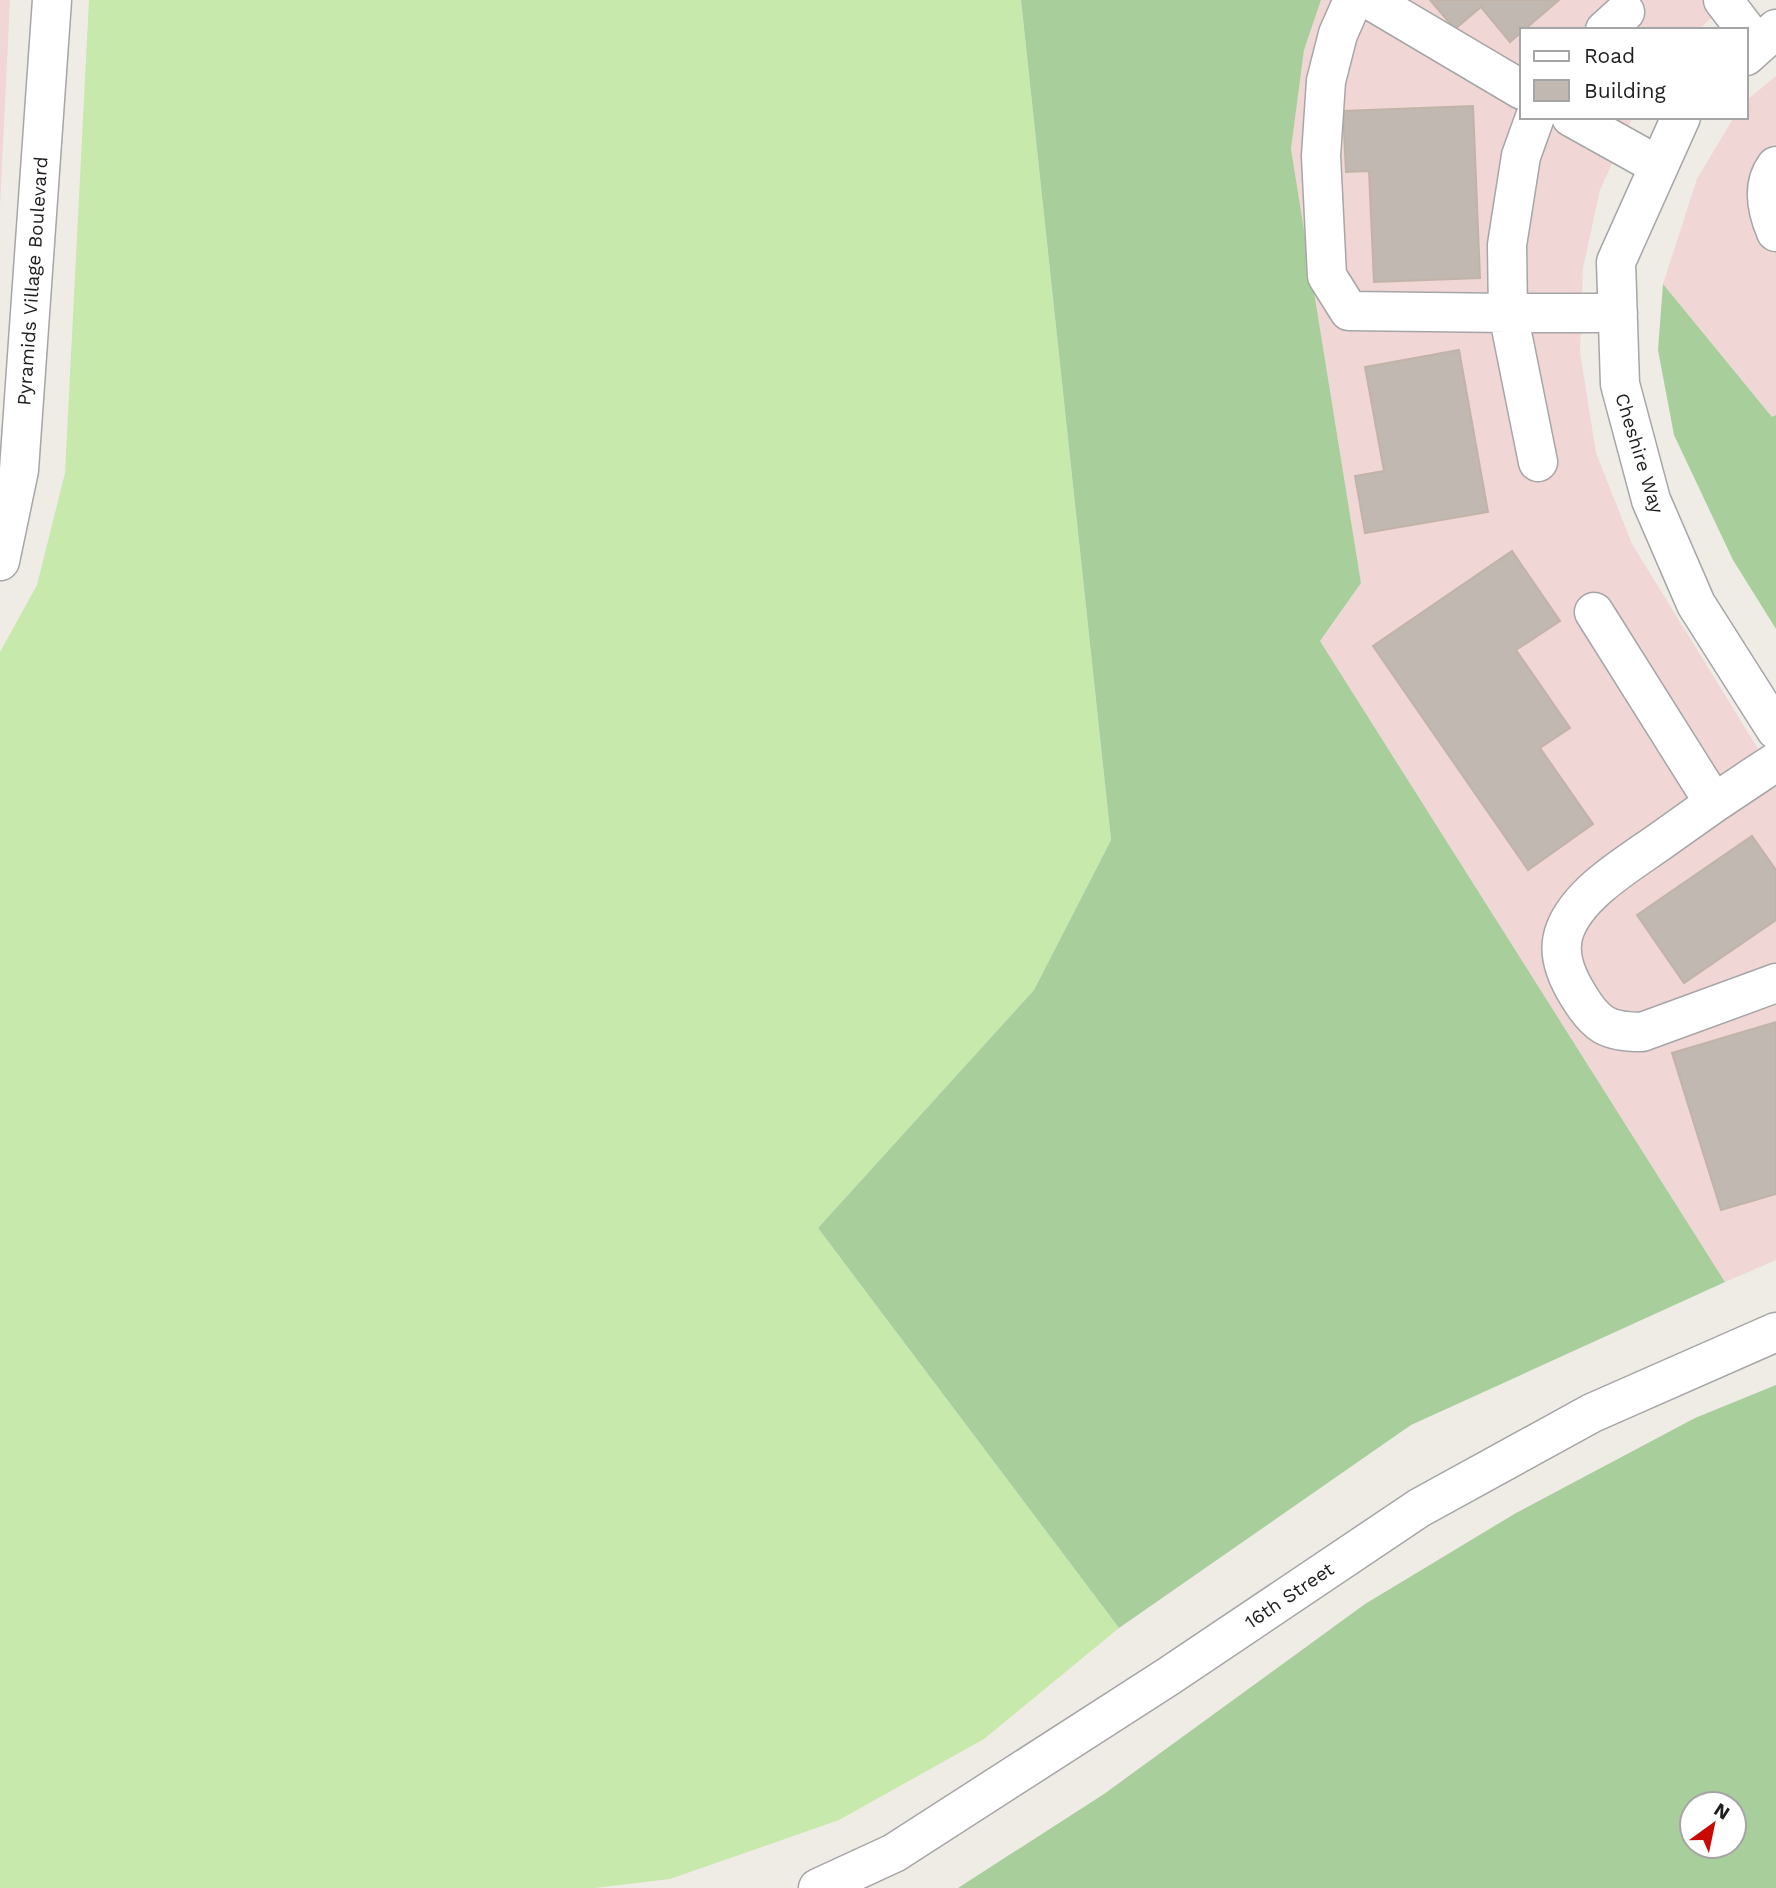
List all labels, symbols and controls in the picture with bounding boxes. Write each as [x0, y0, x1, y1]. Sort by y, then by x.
legend [1520, 28, 1748, 119]
text: Road [1584, 43, 1635, 68]
text: Building [1584, 78, 1666, 103]
street label: Pyramids Village Boulevard [12, 156, 53, 406]
street label: Cheshire Way [1610, 390, 1669, 516]
street label: 16th Street [1240, 1557, 1338, 1634]
north arrow [1678, 1790, 1748, 1860]
text: N [1710, 1798, 1734, 1825]

